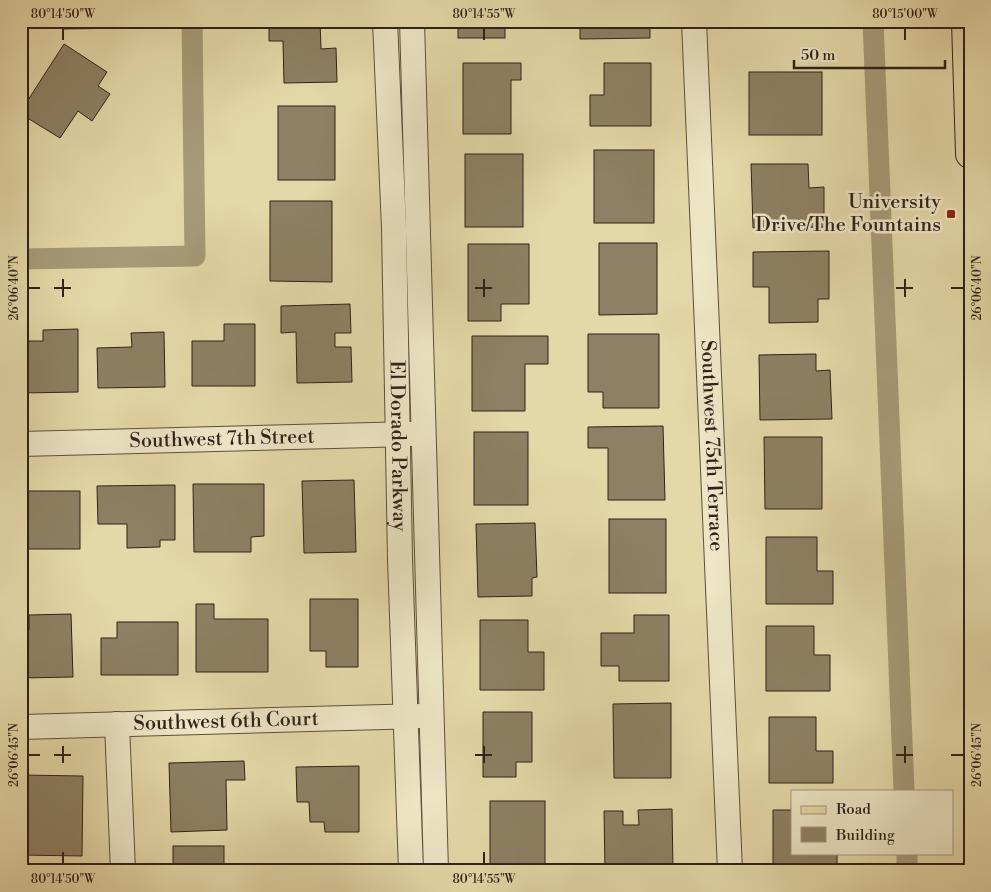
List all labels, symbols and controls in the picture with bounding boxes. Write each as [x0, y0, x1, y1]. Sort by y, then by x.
text: 80°14'50"W [31, 7, 96, 22]
text: 80°14'55"W [452, 7, 517, 22]
text: 80°15'00"W [872, 7, 939, 22]
scale bar [794, 38, 945, 70]
text: 50 m [801, 46, 835, 65]
place label: University Drive/The Fountains [755, 190, 941, 238]
marker: University Drive/The Fountains [945, 208, 957, 220]
text: 26°06'40"N [7, 255, 22, 321]
text: 26°06'40"N [970, 255, 985, 321]
street label: Southwest 75th Terrace [695, 339, 729, 552]
street label: El Dorado Parkway [384, 360, 412, 532]
street label: Southwest 7th Street [129, 424, 315, 454]
street label: Southwest 6th Court [133, 706, 319, 736]
text: 26°06'45"N [7, 723, 22, 787]
text: 26°06'45"N [970, 723, 985, 787]
legend [791, 790, 954, 854]
text: Road [836, 800, 871, 819]
text: Building [835, 826, 895, 845]
text: 80°14'50"W [31, 872, 96, 887]
text: 80°14'55"W [452, 872, 517, 887]

